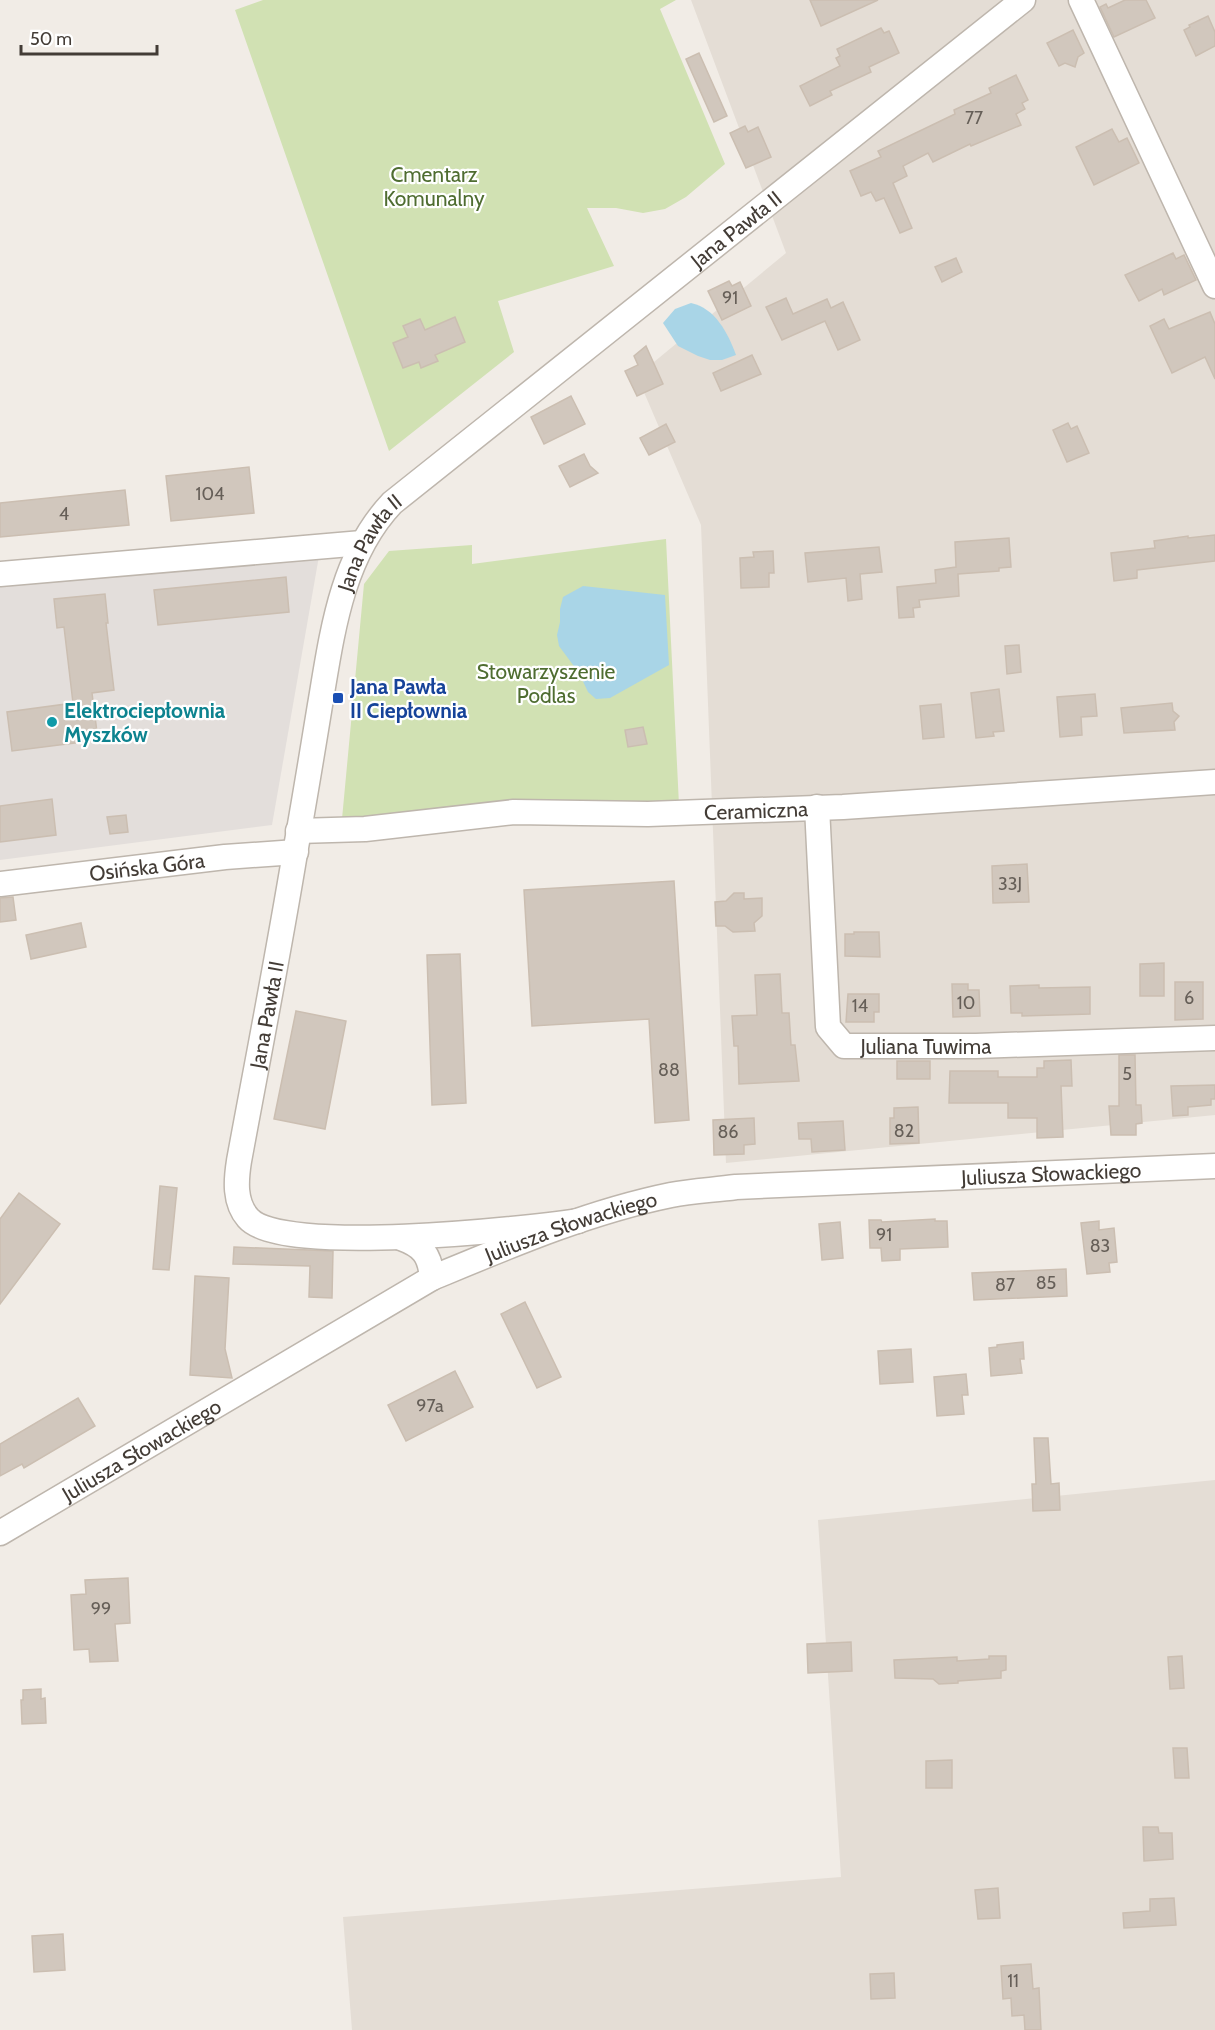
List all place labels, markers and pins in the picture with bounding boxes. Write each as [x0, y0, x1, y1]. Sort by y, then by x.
place label: Jana Pawła II Ciepłownia [349, 674, 468, 723]
marker: Jana Pawła II Ciepłownia [331, 691, 345, 705]
place label: Elektrociepłownia Myszków [64, 698, 226, 747]
marker: Elektrociepłownia Myszków [45, 715, 59, 729]

